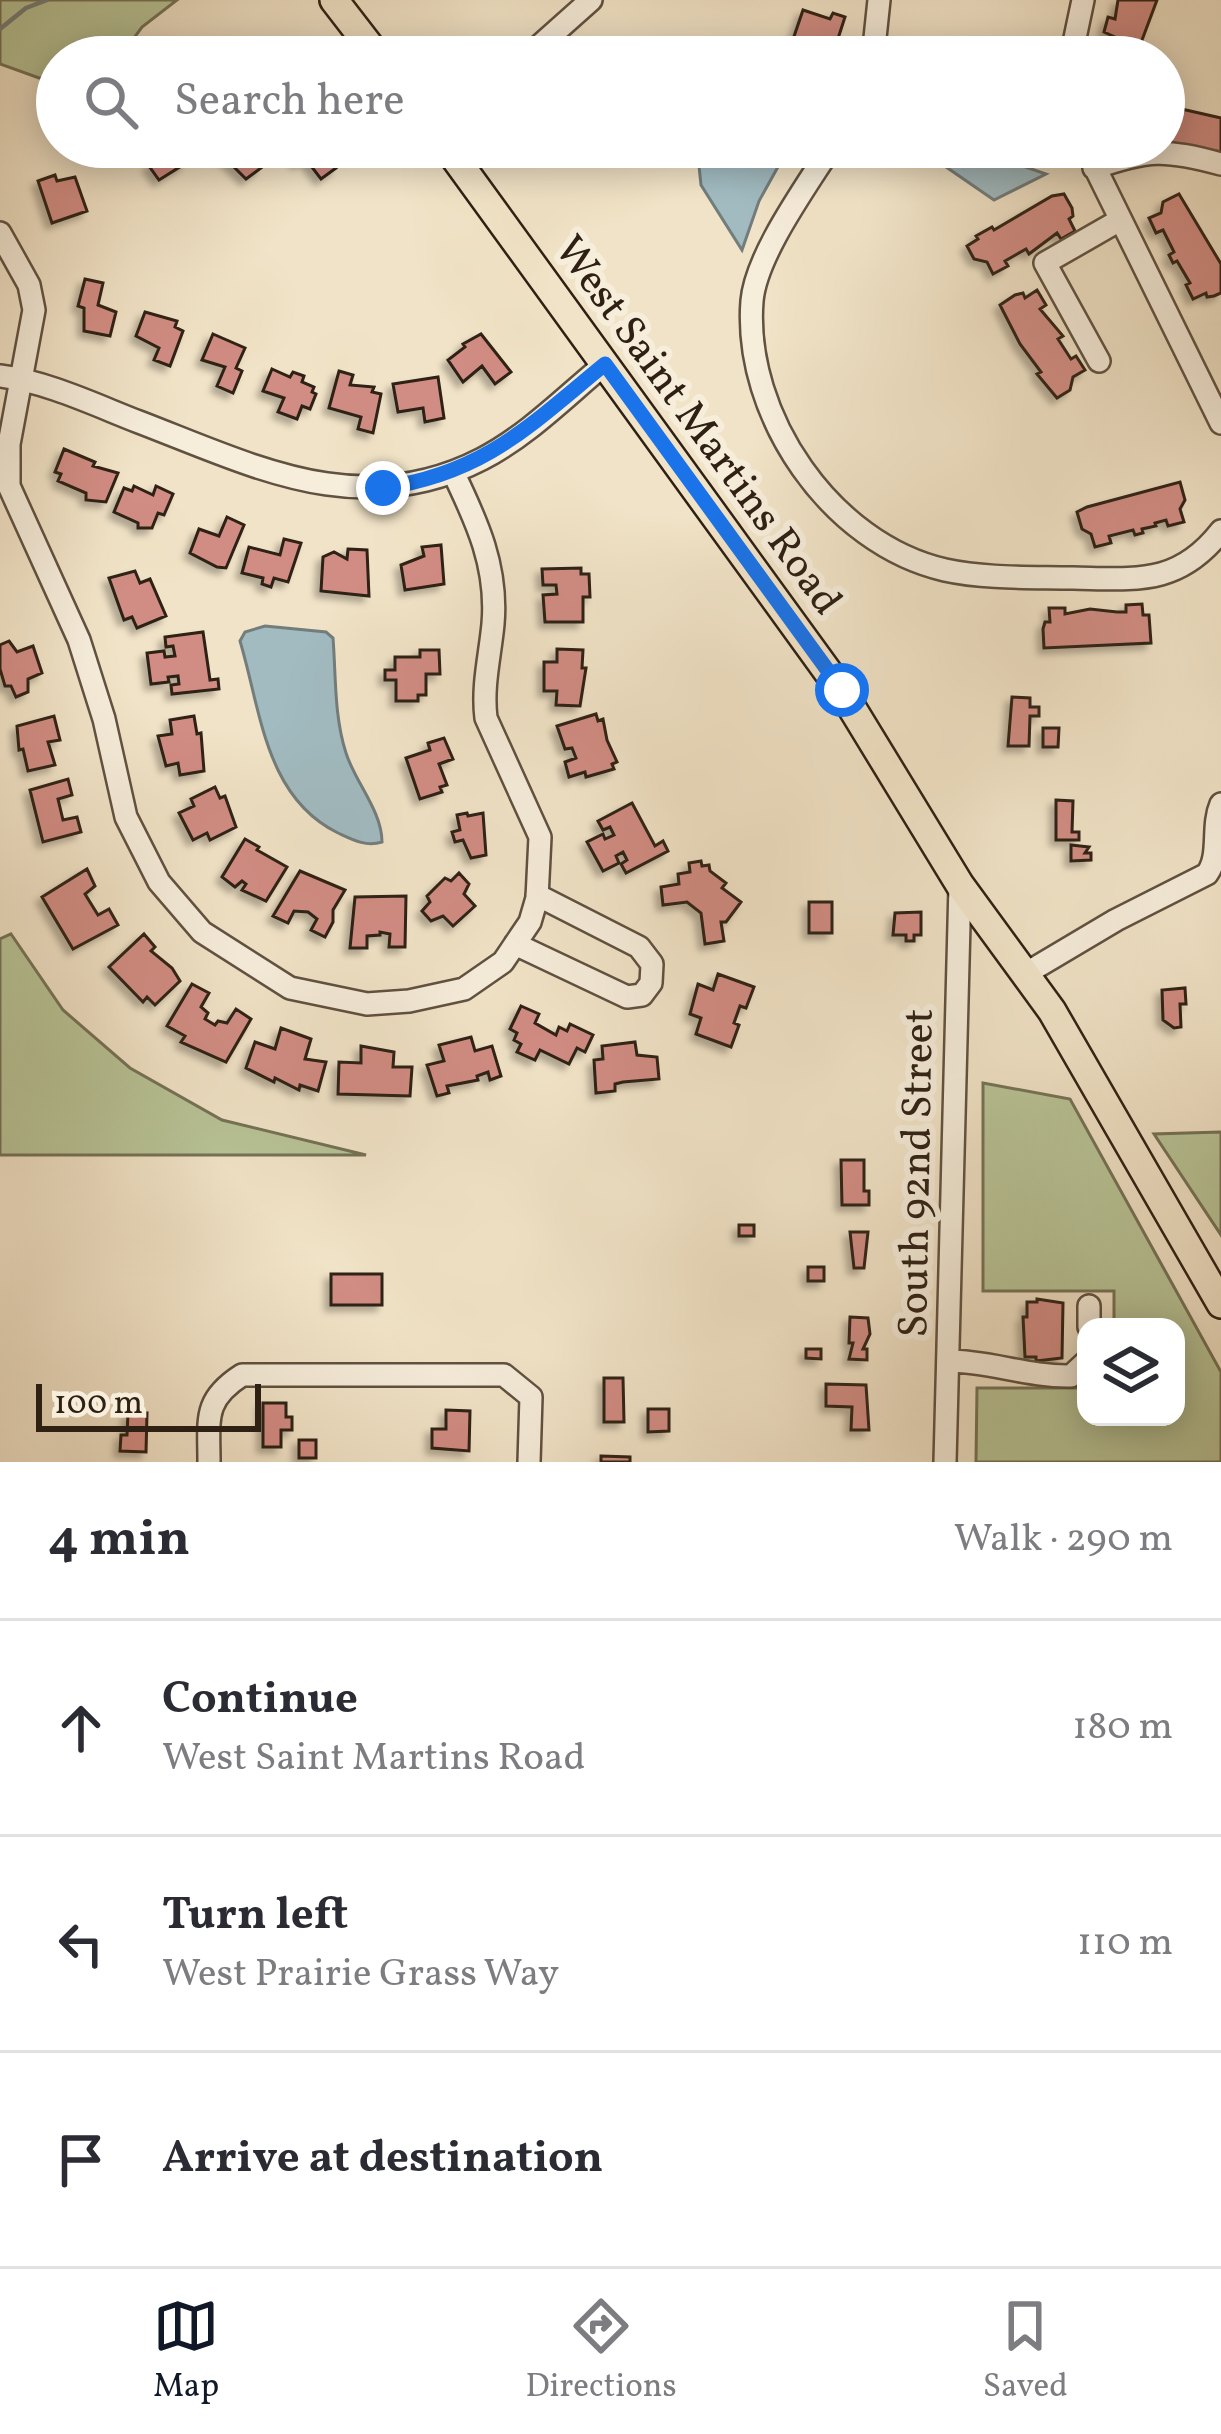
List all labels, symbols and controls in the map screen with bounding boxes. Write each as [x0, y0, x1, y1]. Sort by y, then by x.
search box [36, 36, 1185, 168]
icon: search [78, 69, 144, 135]
text: Search here [174, 71, 405, 134]
street label: West Saint Martins Road [538, 225, 854, 628]
route end [356, 461, 410, 515]
route start [815, 663, 869, 717]
street label: South 92nd Street [886, 1008, 951, 1338]
map controls [1077, 1318, 1185, 1426]
button: layers [1077, 1318, 1185, 1426]
scale bar [36, 1378, 261, 1431]
text: 100 m [54, 1382, 143, 1428]
text: 4 min [48, 1505, 190, 1576]
text: Walk · 290 m [954, 1513, 1173, 1567]
text: Continue [162, 1669, 358, 1732]
icon: ahead [48, 1695, 114, 1761]
text: 180 m [1072, 1701, 1173, 1755]
text: West Saint Martins Road [162, 1732, 585, 1786]
text: Turn left [162, 1885, 348, 1948]
icon: left [48, 1911, 114, 1977]
text: 110 m [1077, 1917, 1173, 1971]
text: West Prairie Grass Way [162, 1948, 559, 2002]
icon: arrive [48, 2127, 114, 2193]
text: Arrive at destination [162, 2128, 603, 2191]
tab: Map [153, 2293, 219, 2411]
tab: Directions [525, 2293, 677, 2411]
tab: Saved [983, 2293, 1068, 2411]

